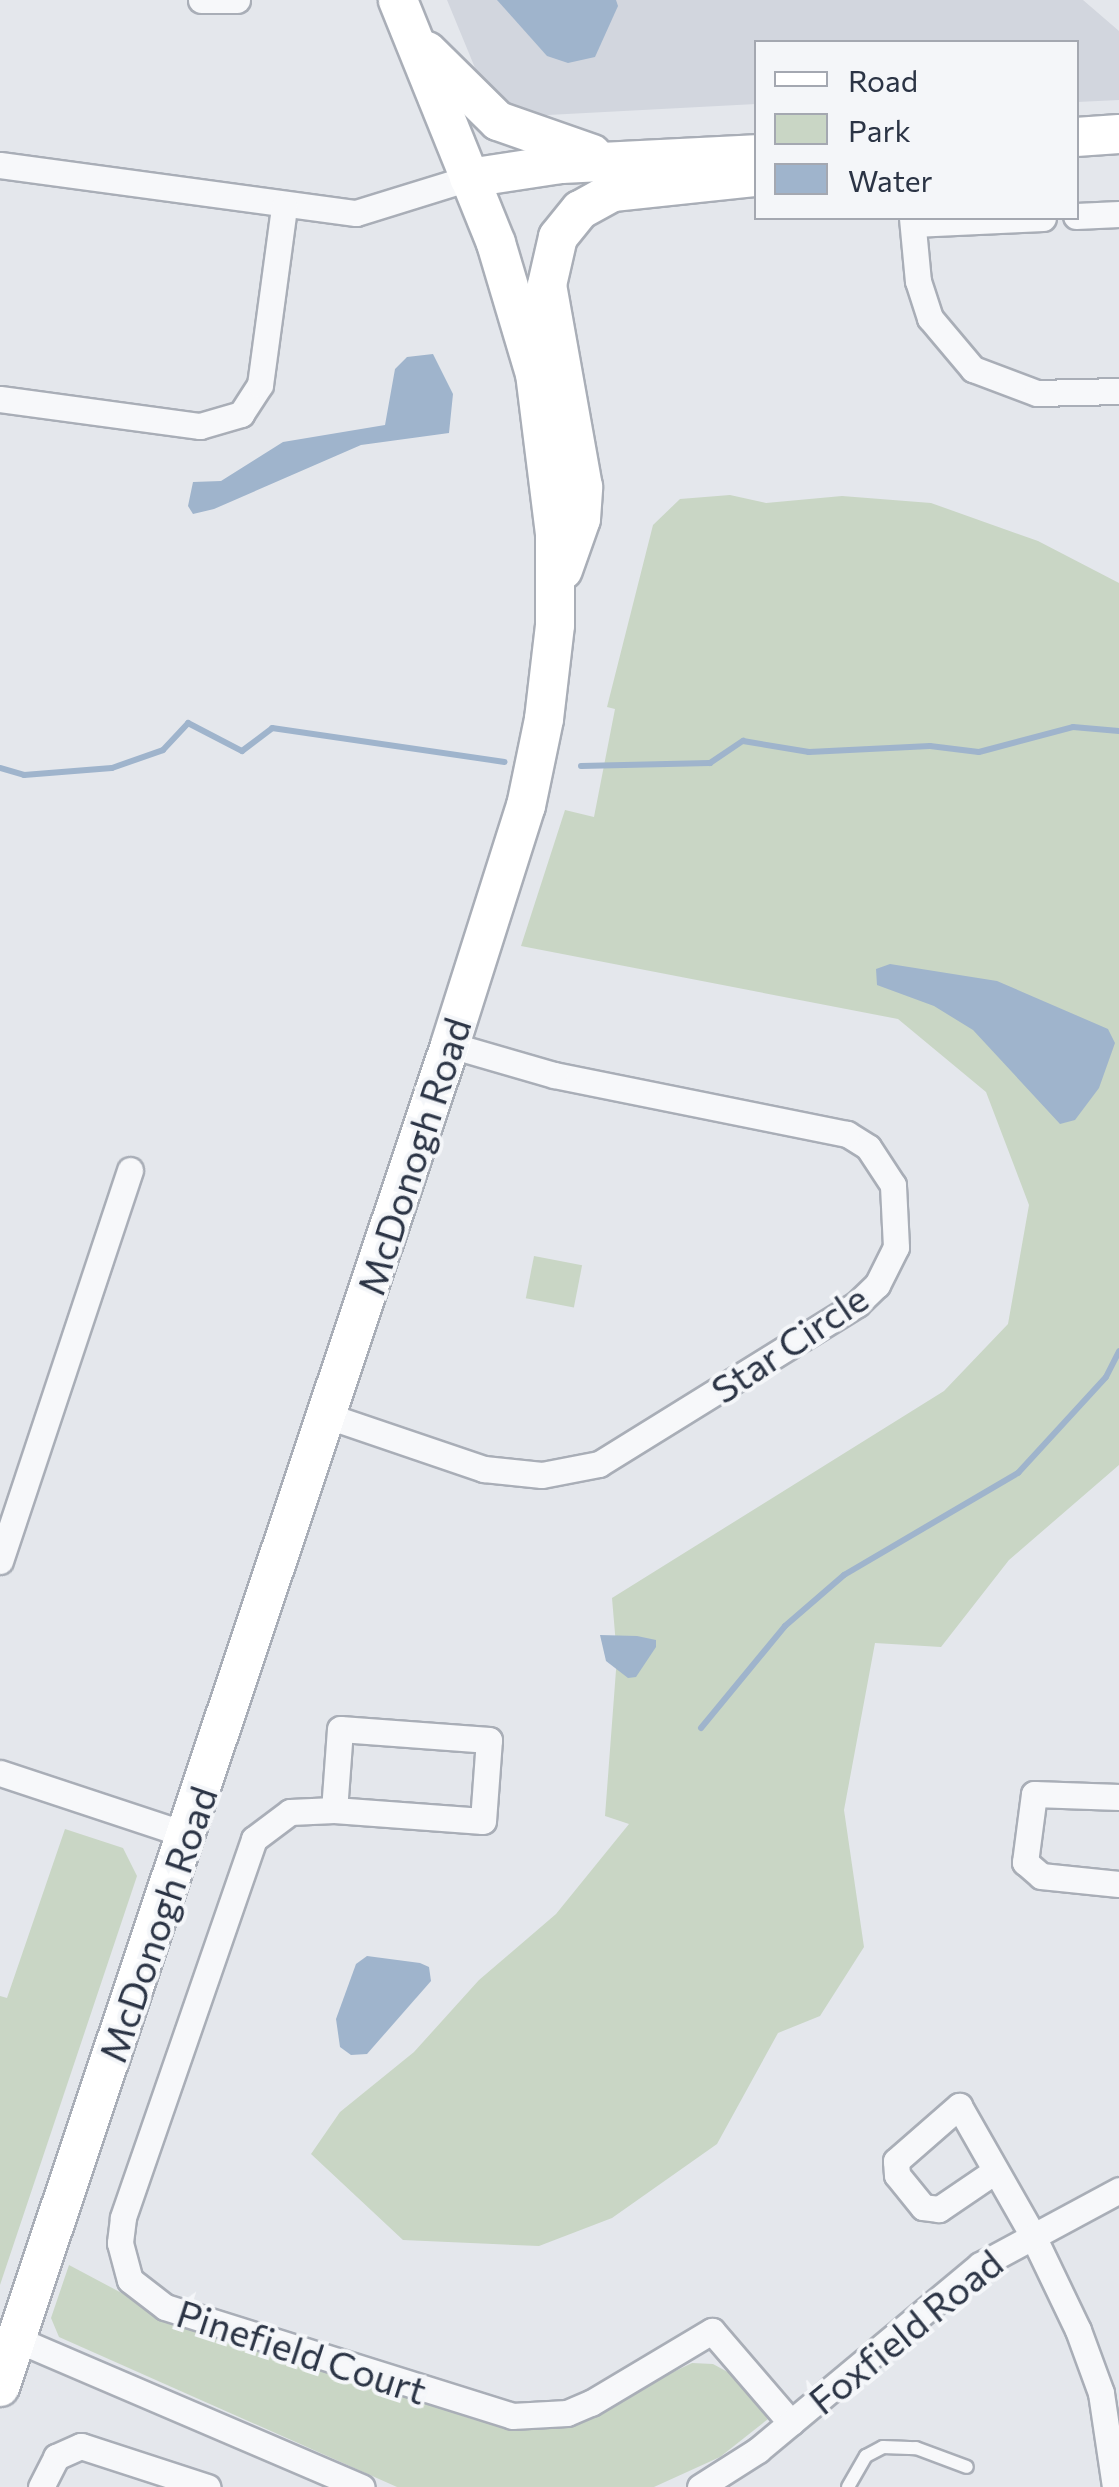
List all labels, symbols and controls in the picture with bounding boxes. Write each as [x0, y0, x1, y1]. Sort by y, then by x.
legend [754, 40, 1079, 220]
text: Road [848, 61, 918, 98]
text: Park [848, 111, 911, 148]
text: Water [848, 161, 933, 198]
street label: McDonogh Road [347, 1012, 479, 1300]
street label: Star Circle [702, 1274, 876, 1412]
street label: McDonogh Road [88, 1780, 226, 2068]
street label: Foxfield Road [799, 2239, 1011, 2423]
street label: Pinefield Court [172, 2289, 432, 2413]

